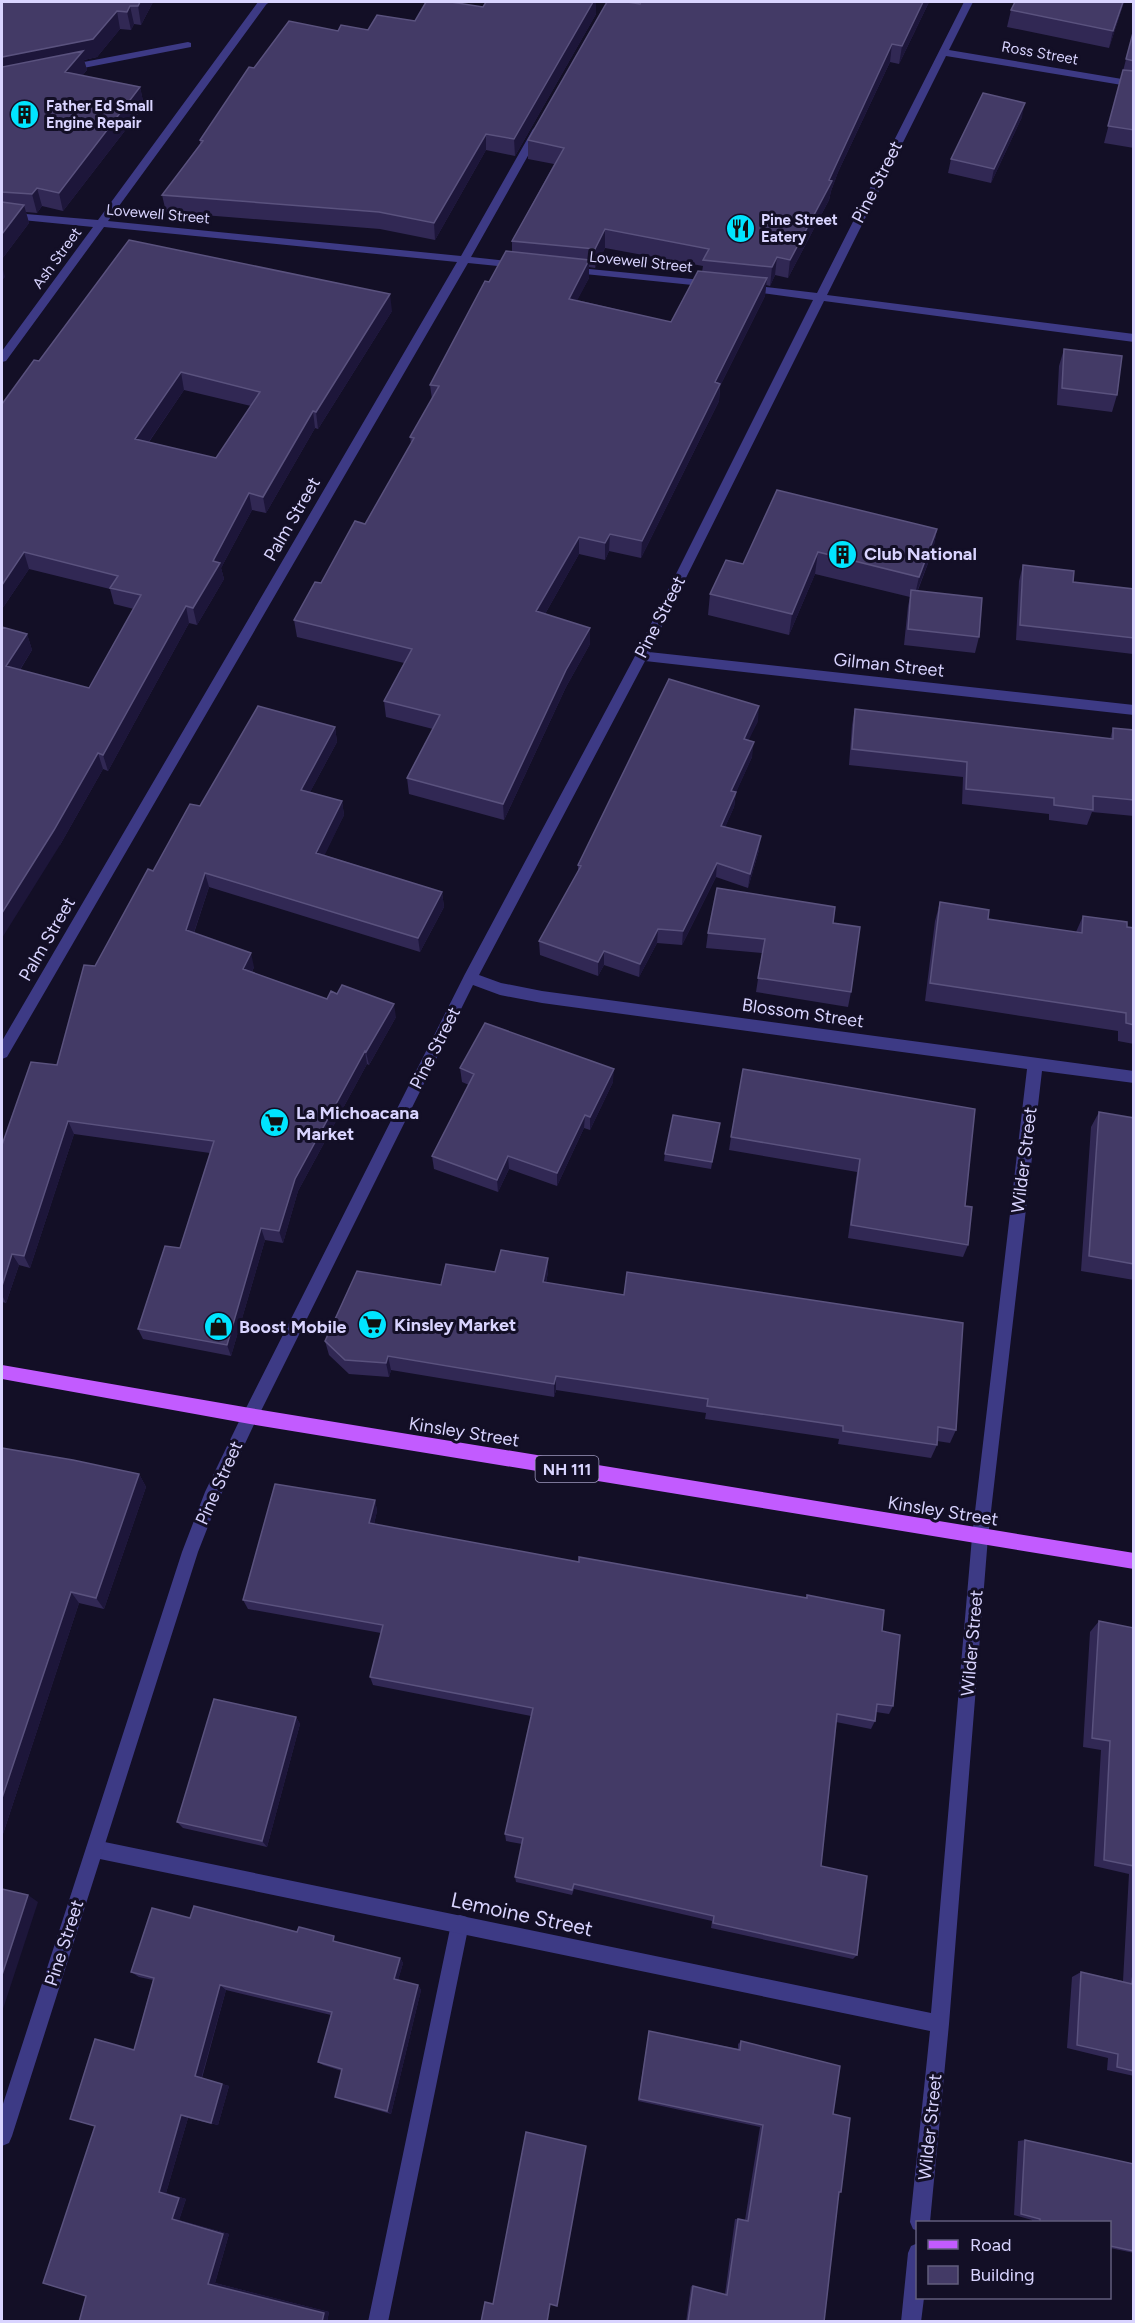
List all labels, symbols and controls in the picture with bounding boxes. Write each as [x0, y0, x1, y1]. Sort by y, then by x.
street label: Ross Street [1000, 37, 1080, 69]
place label: Father Ed Small Engine Repair [46, 97, 153, 132]
building icon: Father Ed Small Engine Repair [9, 99, 41, 131]
street label: Pine Street [847, 137, 907, 227]
street label: Lovewell Street [105, 201, 211, 228]
place label: Pine Street Eatery [761, 211, 838, 246]
restaurant icon: Pine Street Eatery [724, 213, 756, 245]
street label: Ash Street [29, 224, 85, 292]
street label: Lovewell Street [588, 248, 694, 276]
street label: Palm Street [259, 473, 325, 565]
building icon: Club National [827, 538, 859, 570]
place label: Club National [864, 543, 977, 565]
street label: Pine Street [630, 572, 690, 662]
street label: Gilman Street [833, 648, 946, 682]
street label: Palm Street [14, 893, 80, 985]
street label: Blossom Street [741, 994, 866, 1032]
street label: Pine Street [405, 1003, 465, 1093]
place label: La Michoacana Market [296, 1102, 419, 1145]
street label: Wilder Street [1007, 1106, 1041, 1214]
supermarket icon: La Michoacana Market [259, 1107, 291, 1139]
supermarket icon: Kinsley Market [357, 1309, 389, 1341]
shop icon: Boost Mobile [202, 1311, 234, 1343]
place label: Kinsley Market [394, 1314, 516, 1336]
place label: Boost Mobile [239, 1316, 347, 1338]
street label: Kinsley Street [407, 1412, 521, 1452]
street label: Pine Street [191, 1438, 247, 1528]
road number: NH 111 [536, 1456, 598, 1482]
street label: Kinsley Street [886, 1491, 1000, 1531]
street label: Wilder Street [956, 1589, 988, 1697]
street label: Lemoine Street [449, 1887, 595, 1941]
street label: Pine Street [40, 1897, 88, 1989]
street label: Wilder Street [913, 2073, 947, 2181]
legend [916, 2221, 1111, 2299]
text: Road [970, 2234, 1011, 2256]
text: Building [970, 2264, 1035, 2286]

